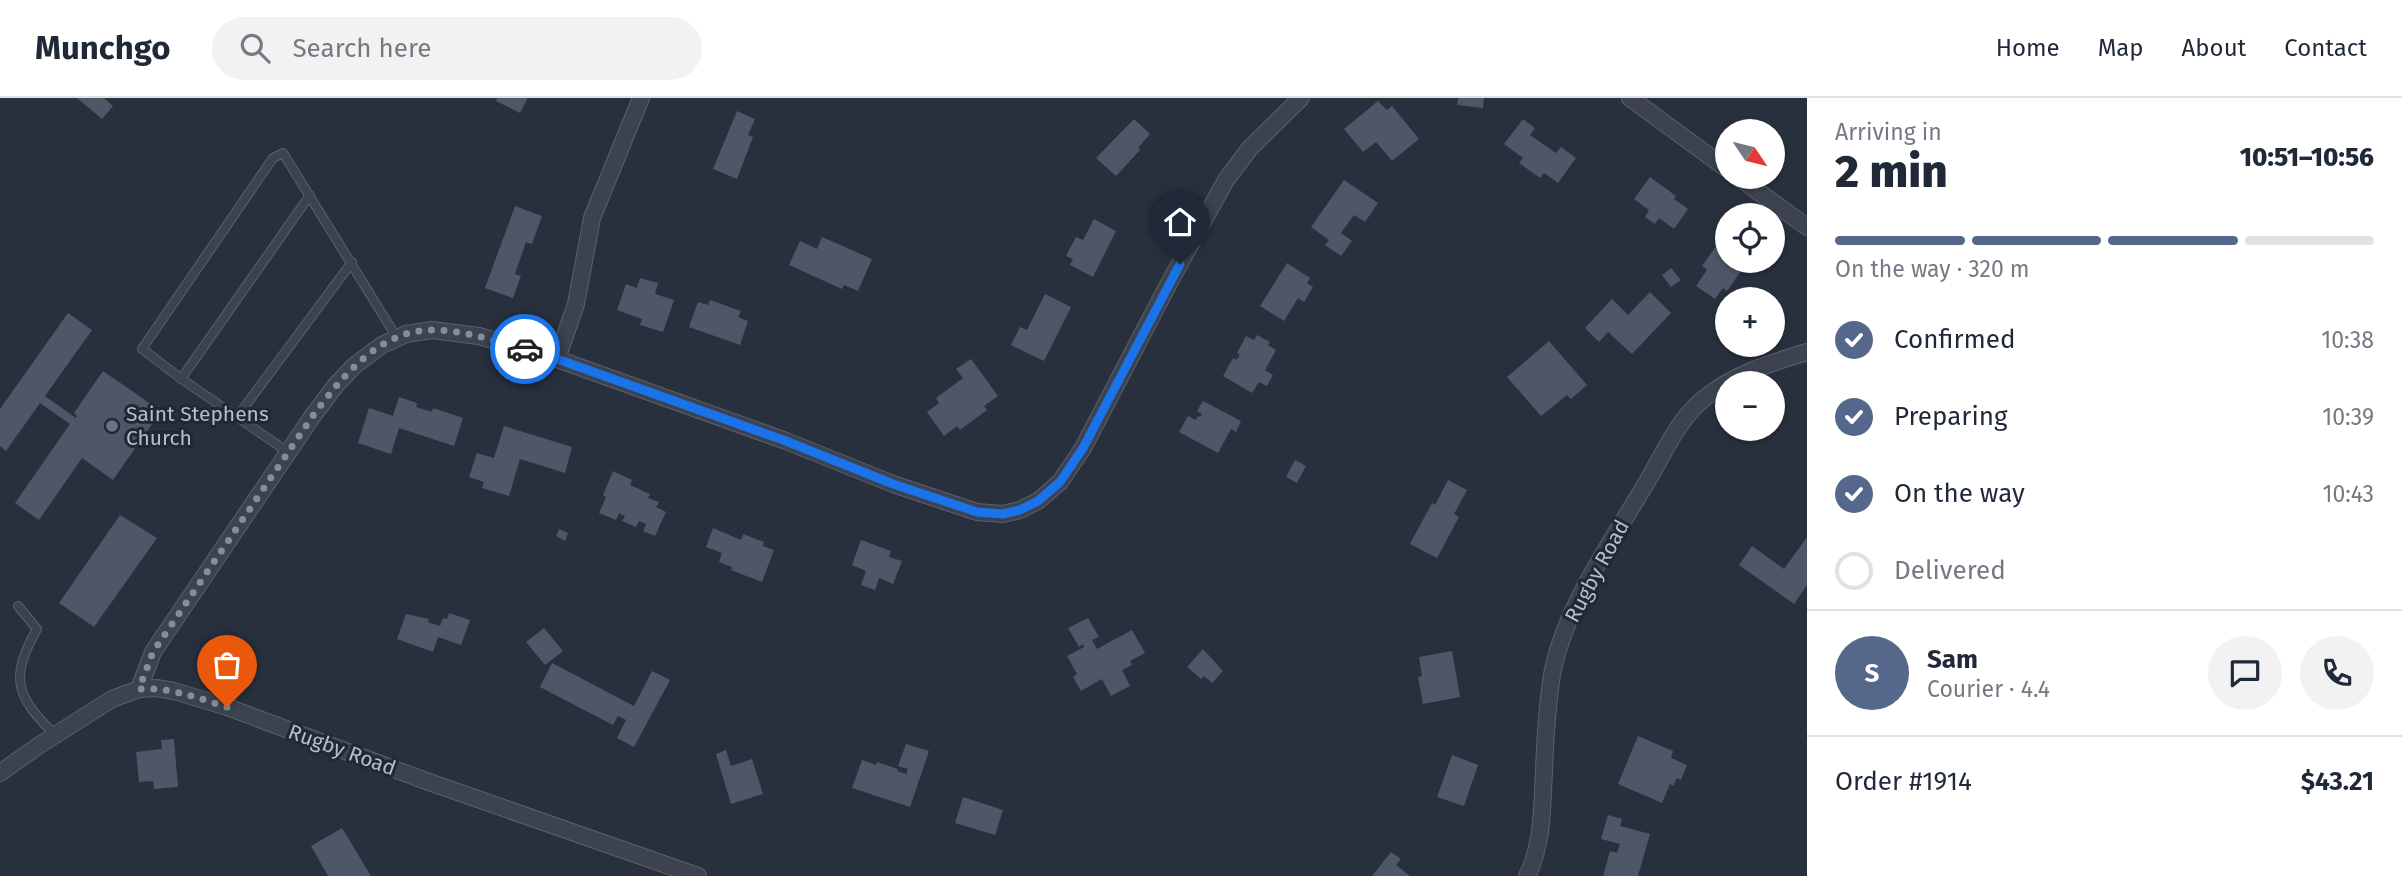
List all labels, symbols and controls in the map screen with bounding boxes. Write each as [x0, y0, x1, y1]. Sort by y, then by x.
search box [212, 17, 702, 80]
text: Munchgo [35, 28, 170, 68]
icon: search [236, 29, 274, 67]
text: Search here [292, 33, 431, 64]
text: Home [1996, 34, 2060, 62]
text: Map [2098, 34, 2144, 62]
text: About [2182, 34, 2246, 62]
text: Contact [2284, 34, 2367, 62]
text: Arriving in [1835, 118, 1942, 146]
north arrow [1715, 119, 1785, 189]
map controls [1715, 119, 1785, 441]
text: 10:51–10:56 [2240, 142, 2374, 173]
text: 2 min [1835, 144, 1948, 199]
pin [1150, 192, 1210, 264]
icon: home [1161, 203, 1199, 241]
button: locate [1715, 203, 1785, 273]
text: On the way · 320 m [1835, 255, 2030, 283]
button: + [1715, 287, 1785, 357]
courier [490, 314, 560, 384]
icon: check [1835, 321, 1873, 359]
text: Confirmed [1894, 324, 2015, 355]
text: 10:38 [2321, 326, 2374, 354]
icon: car [506, 330, 544, 368]
button: − [1715, 371, 1785, 441]
icon: check [1835, 398, 1873, 436]
place label: Saint Stephens Church [126, 401, 269, 451]
text: Preparing [1894, 401, 2007, 432]
text: 10:39 [2322, 403, 2374, 431]
marker: Saint Stephens Church [104, 418, 120, 434]
icon: check [1835, 475, 1873, 513]
text: On the way [1894, 478, 2025, 509]
text: 10:43 [2322, 480, 2374, 508]
street label: Rugby Road [1559, 515, 1635, 627]
text: Delivered [1894, 555, 2006, 586]
pin [197, 635, 257, 707]
button: chat [2208, 636, 2282, 710]
button: phone [2300, 636, 2374, 710]
text: Sam [1927, 644, 1978, 675]
icon: bag [208, 646, 246, 684]
text: S [1865, 658, 1879, 689]
text: Courier · 4.4 [1927, 675, 2050, 703]
street label: Rugby Road [285, 719, 399, 781]
text: Order #1914 [1835, 766, 1972, 797]
text: $43.21 [2301, 766, 2374, 797]

